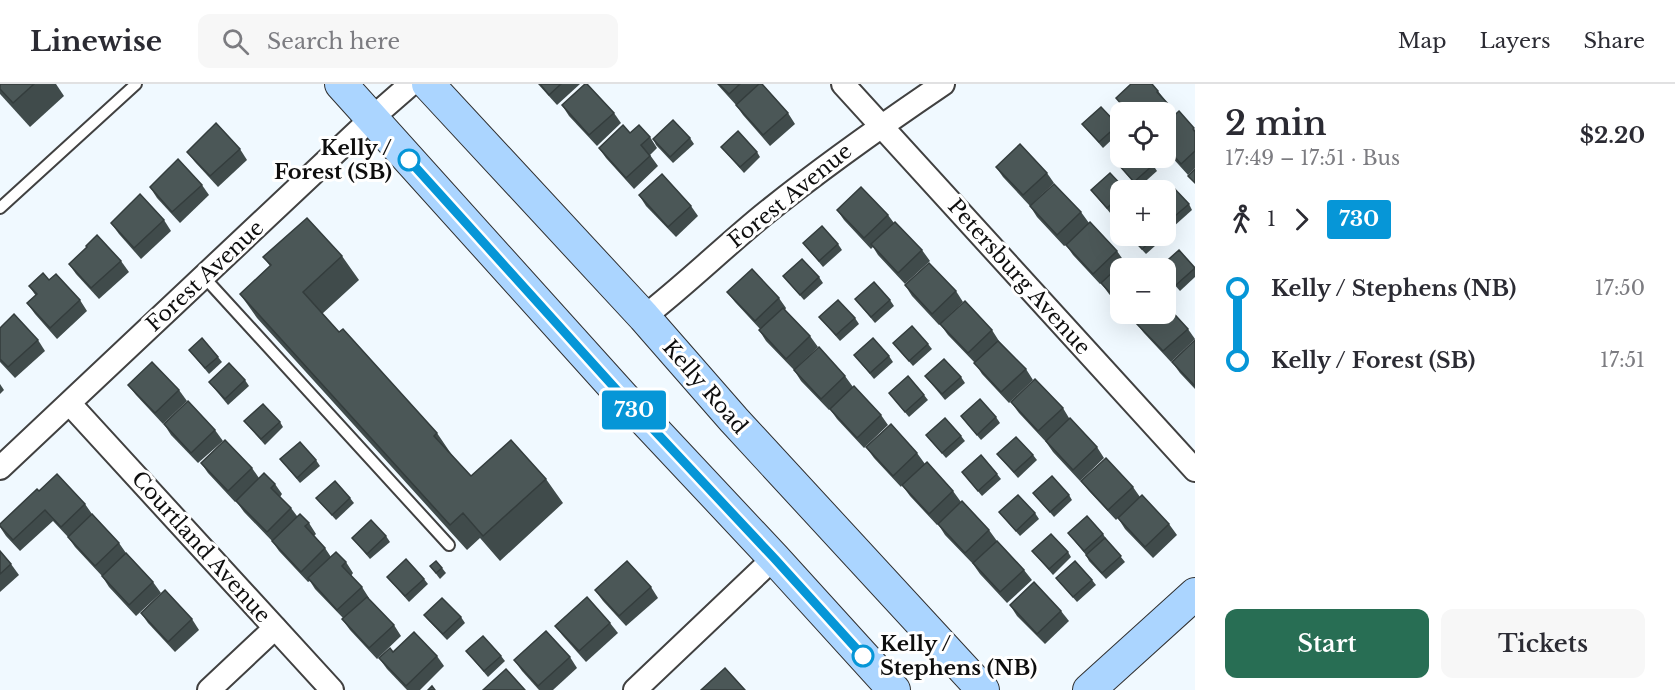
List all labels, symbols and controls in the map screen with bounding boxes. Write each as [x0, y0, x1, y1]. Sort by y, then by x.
search box [198, 14, 618, 68]
text: Linewise [30, 24, 162, 59]
icon: search [219, 25, 252, 58]
text: Search here [267, 28, 400, 55]
text: Map [1398, 28, 1447, 54]
text: Layers [1480, 28, 1551, 54]
text: Share [1584, 28, 1645, 54]
map controls [1110, 102, 1176, 324]
button: locate [1110, 102, 1176, 168]
text: 2 min [1225, 103, 1327, 144]
text: $2.20 [1580, 122, 1645, 149]
place label: Kelly / Forest (SB) [274, 135, 392, 185]
street label: Forest Avenue [723, 138, 857, 254]
text: 17:49 – 17:51 · Bus [1225, 146, 1400, 170]
marker: Kelly / Forest (SB) [398, 149, 420, 171]
button: + [1110, 180, 1176, 246]
street label: Petersburg Avenue [942, 194, 1096, 360]
icon: walk [1225, 203, 1258, 236]
icon: forward [1285, 203, 1318, 236]
text: 730 [1339, 206, 1379, 232]
text: 1 [1267, 207, 1276, 231]
street label: Forest Avenue [141, 215, 269, 337]
button: − [1110, 258, 1176, 324]
text: Kelly / Stephens (NB) [1271, 275, 1516, 302]
text: 17:50 [1595, 276, 1645, 300]
street label: Kelly Road [657, 335, 753, 439]
text: Kelly / Forest (SB) [1271, 347, 1475, 374]
text: 17:51 [1600, 348, 1645, 372]
line badge: 730 [600, 390, 668, 430]
text: 730 [614, 397, 654, 423]
street label: Courtland Avenue [126, 466, 276, 628]
button: Start [1225, 609, 1429, 678]
button: Tickets [1441, 609, 1645, 678]
place label: Kelly / Stephens (NB) [880, 631, 1037, 681]
marker: Kelly / Stephens (NB) [852, 645, 874, 667]

